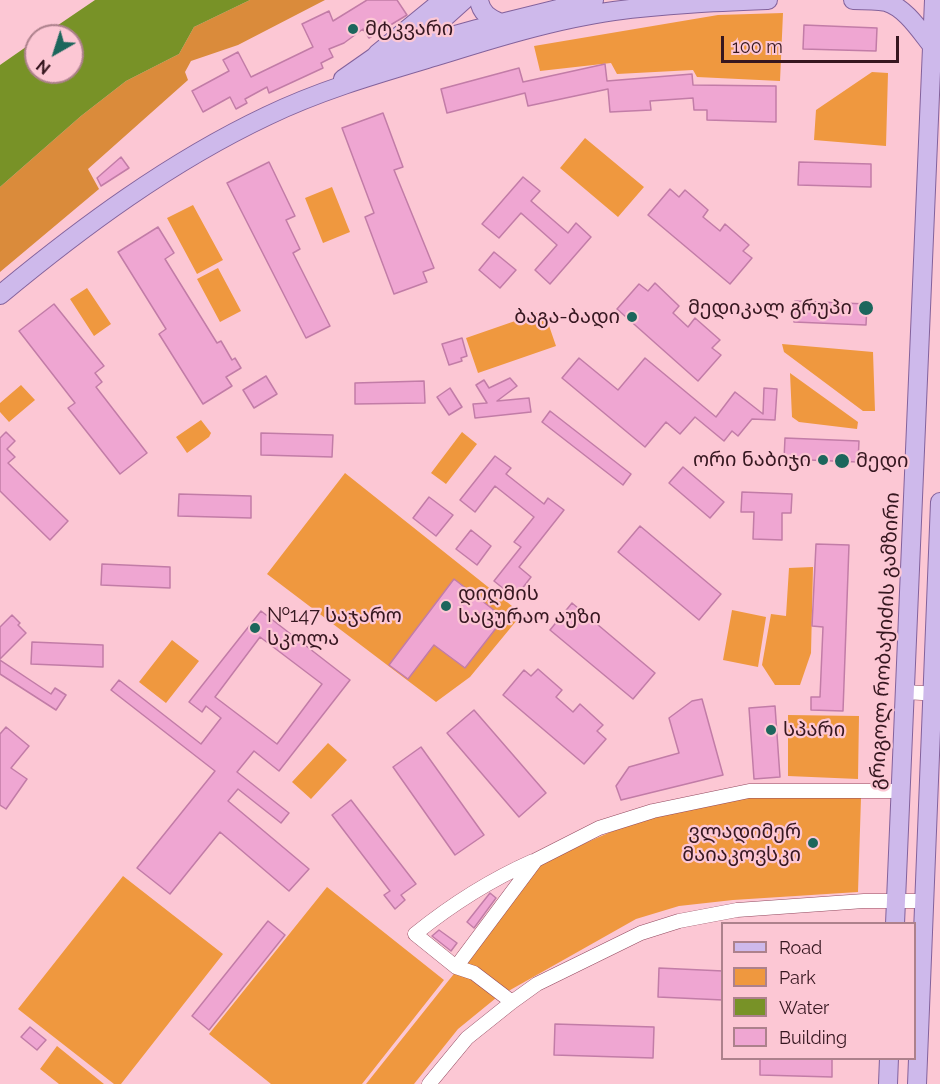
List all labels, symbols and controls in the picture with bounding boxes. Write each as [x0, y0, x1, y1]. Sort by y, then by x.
place label: მტკვარი [365, 17, 453, 41]
marker: მტკვარი [346, 22, 360, 36]
north arrow [24, 24, 84, 84]
scale bar [724, 24, 902, 62]
text: 100 m [732, 36, 783, 57]
text: N [33, 56, 54, 78]
place label: მედიკალ გრუპი [688, 296, 852, 320]
marker: მედიკალ გრუპი [857, 299, 875, 317]
place label: ბაგა-ბადი [514, 305, 620, 329]
marker: ბაგა-ბადი [625, 310, 639, 324]
place label: ორი ნაბიჯი [693, 448, 811, 472]
place label: მედი [856, 449, 909, 473]
marker: მედი [833, 452, 851, 470]
marker: ორი ნაბიჯი [816, 453, 830, 467]
street label: გრიგოლ რობაქიძის გამზირი [865, 492, 905, 790]
place label: დიღმის საცურაო აუზი [458, 582, 601, 629]
marker: დიღმის საცურაო აუზი [439, 599, 453, 613]
place label: №147 საჯარო სკოლა [267, 604, 402, 651]
marker: №147 საჯარო სკოლა [248, 621, 262, 635]
place label: სპარი [783, 718, 845, 742]
marker: სპარი [764, 723, 778, 737]
place label: ვლადიმერ მაიაკოვსკი [682, 820, 801, 867]
marker: ვლადიმერ მაიაკოვსკი [806, 836, 820, 850]
legend [721, 922, 916, 1060]
text: Road [779, 937, 822, 958]
text: Park [779, 967, 816, 988]
text: Water [779, 997, 829, 1018]
text: Building [779, 1027, 847, 1048]

